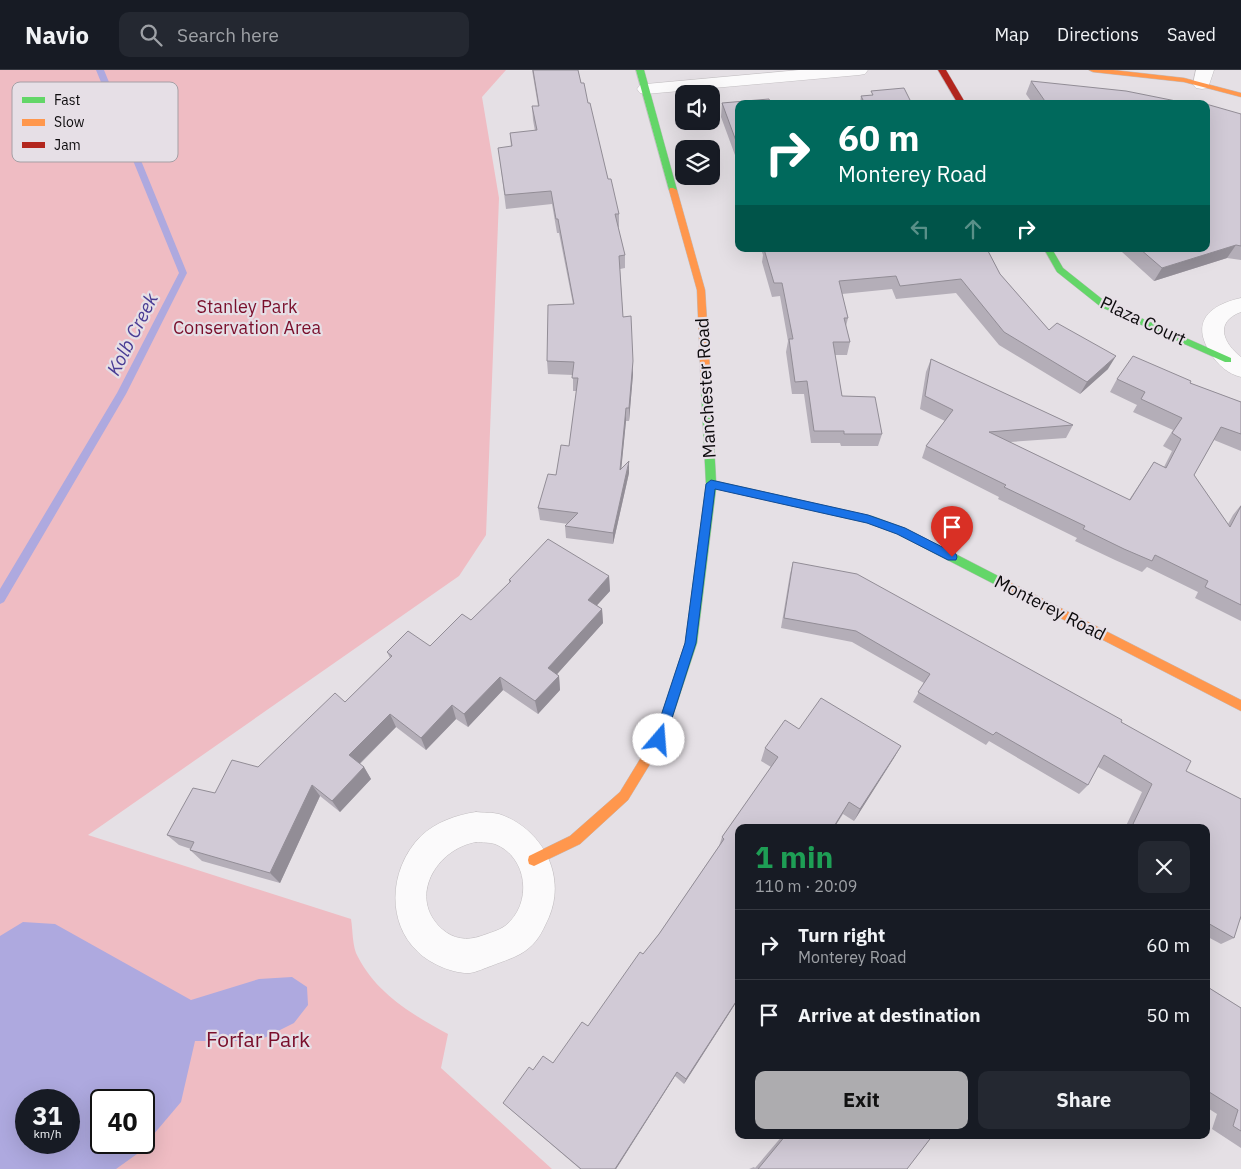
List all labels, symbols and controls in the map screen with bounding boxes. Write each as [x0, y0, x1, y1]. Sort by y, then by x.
search box [119, 12, 469, 57]
text: Navio [25, 19, 89, 51]
icon: search [137, 21, 165, 49]
text: Search here [177, 23, 279, 47]
text: Map [994, 23, 1029, 46]
text: Directions [1057, 23, 1139, 46]
text: Saved [1167, 23, 1216, 46]
legend [12, 82, 178, 162]
map controls [675, 85, 720, 185]
button: sound [675, 85, 720, 130]
text: Fast [54, 91, 80, 109]
text: Slow [54, 113, 85, 131]
text: 60 m [838, 115, 920, 161]
icon: right [755, 120, 820, 185]
text: Jam [54, 136, 81, 154]
button: layers [675, 140, 720, 185]
text: Monterey Road [838, 159, 987, 188]
icon: left [906, 215, 934, 243]
icon: ahead [959, 215, 987, 243]
icon: right [1012, 215, 1040, 243]
water label: Kolb Creek [101, 288, 163, 379]
street label: Plaza Court [1097, 291, 1190, 350]
park label: Stanley Park Conservation Area [173, 295, 321, 339]
street label: Manchester Road [690, 317, 721, 459]
pin [931, 506, 973, 557]
icon: arrive [938, 513, 966, 541]
street label: Monterey Road [991, 570, 1110, 645]
position arrow [632, 713, 684, 765]
text: 1 min [755, 837, 833, 876]
button: close [1138, 841, 1190, 893]
text: 110 m · 20:09 [755, 876, 857, 896]
text: Turn right [798, 923, 885, 947]
icon: right [755, 931, 783, 959]
text: 60 m [1146, 933, 1190, 957]
text: Monterey Road [798, 947, 906, 967]
icon: arrive [755, 1001, 783, 1029]
text: Arrive at destination [798, 1003, 981, 1027]
text: 50 m [1146, 1003, 1190, 1027]
park label: Forfar Park [206, 1025, 310, 1053]
button: Exit [755, 1071, 968, 1129]
button: Share [978, 1071, 1190, 1129]
speed limit sign: 40 [90, 1089, 155, 1154]
text: 31 [32, 1099, 63, 1132]
text: km/h [33, 1126, 62, 1141]

